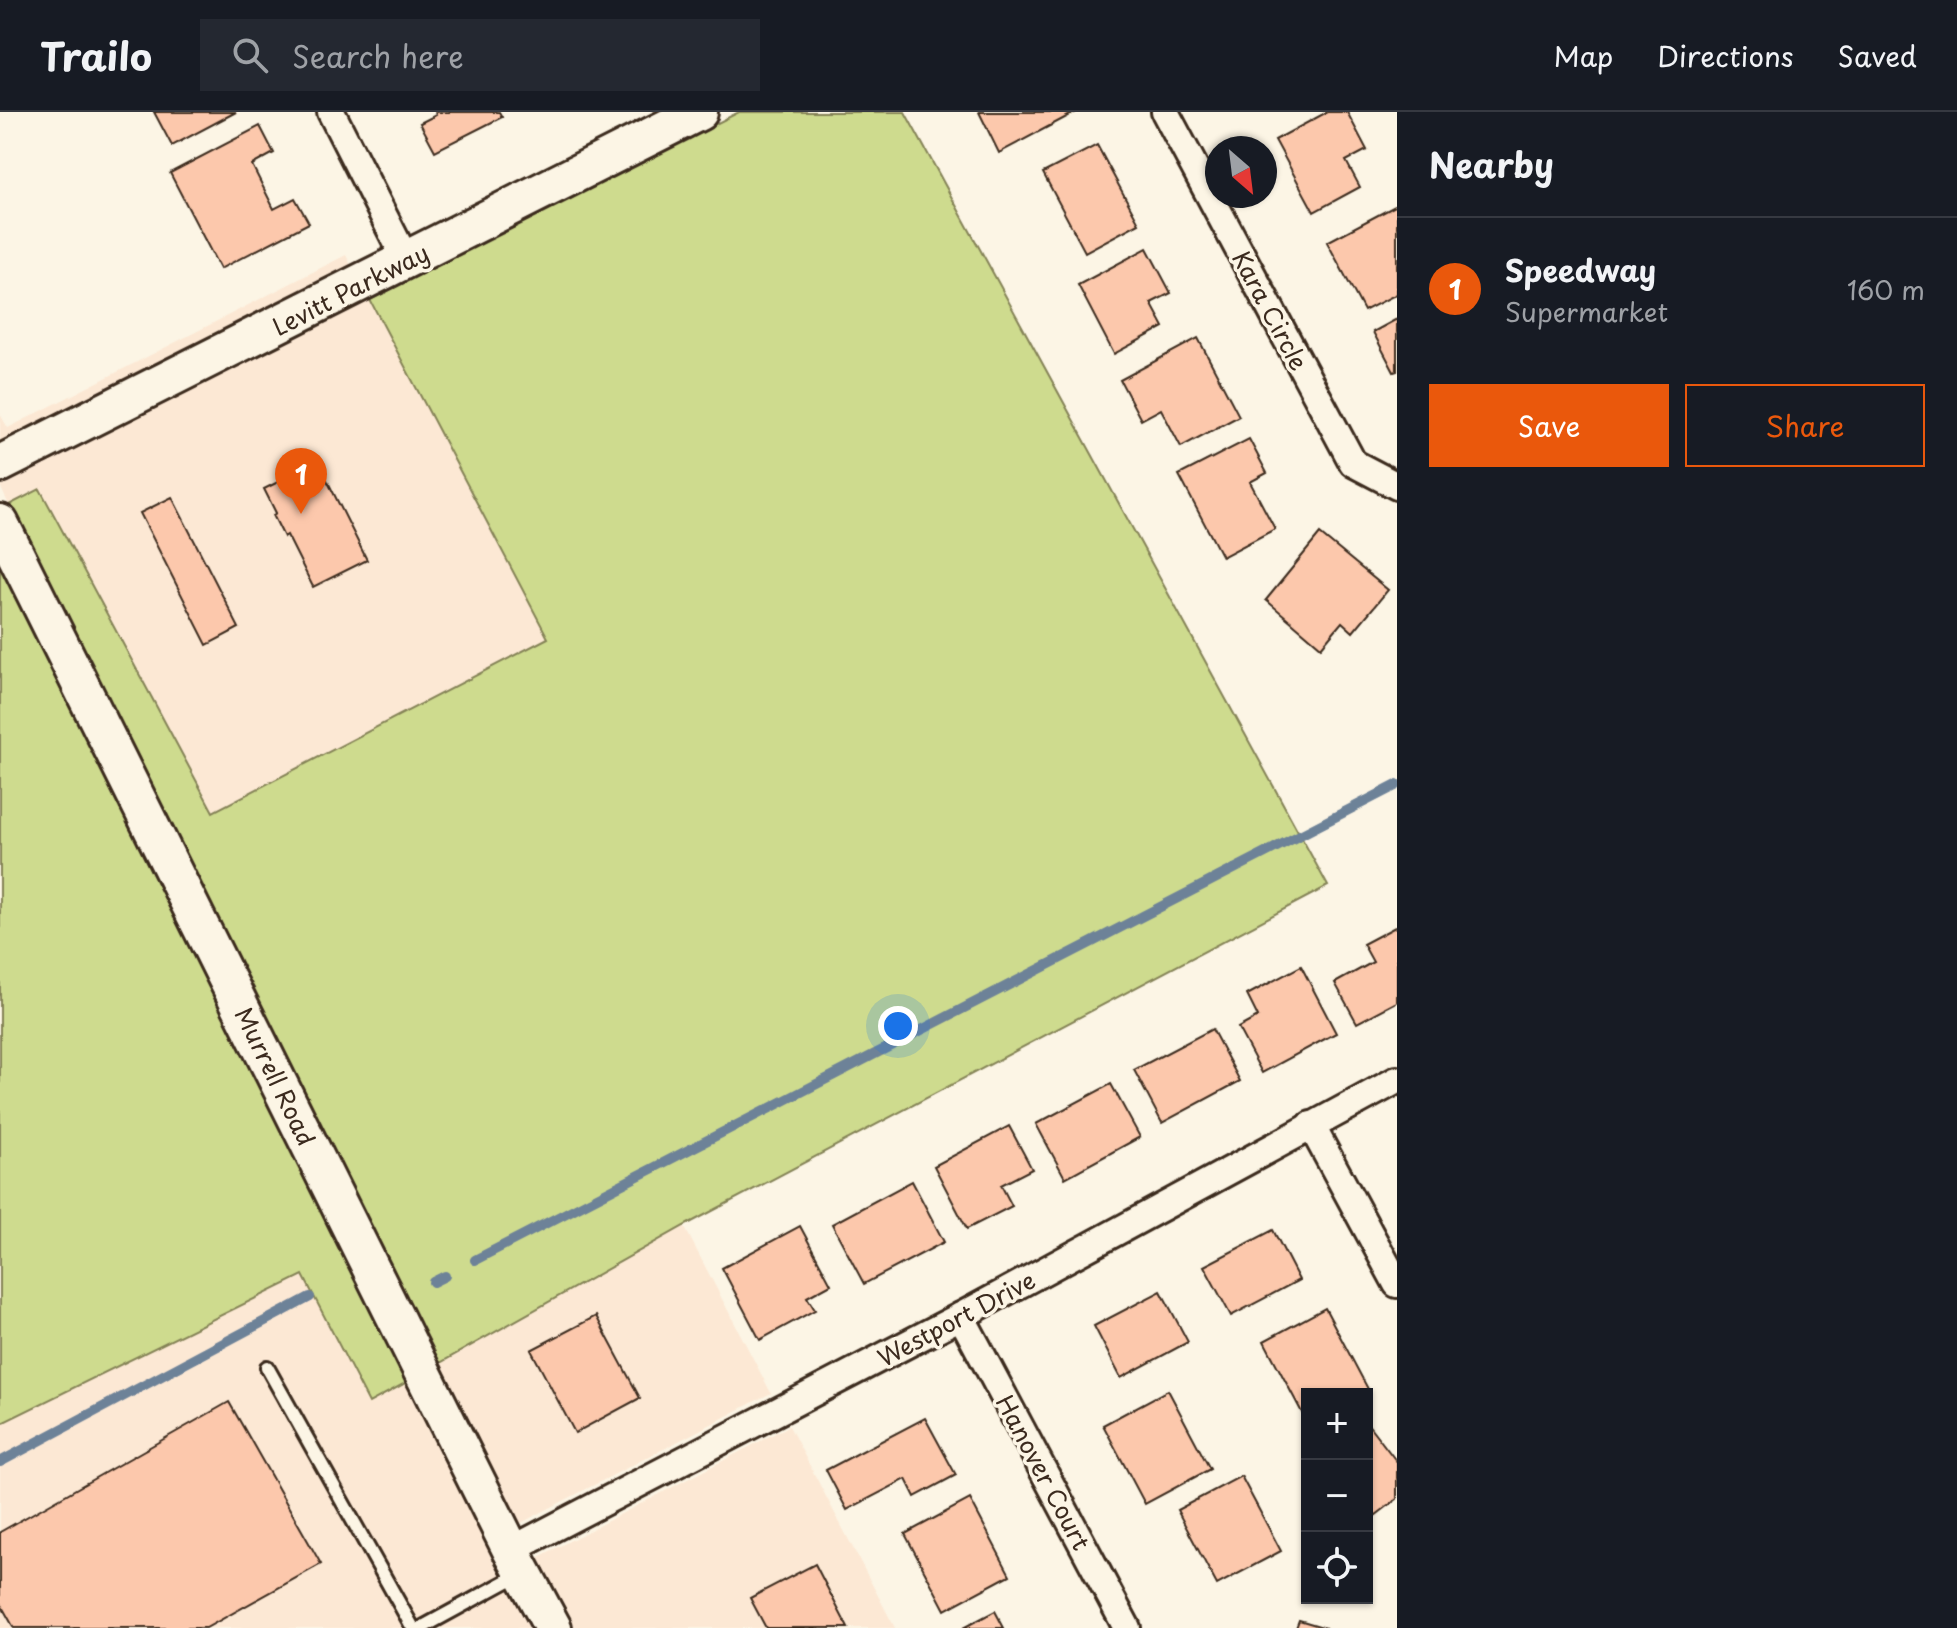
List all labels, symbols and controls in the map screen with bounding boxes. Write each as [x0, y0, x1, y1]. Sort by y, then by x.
search box [200, 19, 760, 91]
text: Trailo [40, 27, 152, 84]
icon: search [228, 33, 272, 77]
text: Search here [292, 33, 464, 78]
text: Map [1554, 34, 1613, 77]
text: Directions [1657, 34, 1794, 77]
text: Saved [1838, 34, 1917, 77]
north arrow [1205, 136, 1277, 208]
text: Nearby [1429, 138, 1554, 190]
street label: Levitt Parkway [265, 234, 435, 344]
street label: Kara Circle [1224, 243, 1318, 377]
text: Speedway [1505, 247, 1656, 292]
text: 1 [1449, 270, 1461, 309]
text: 160 m [1847, 270, 1925, 309]
text: Supermarket [1505, 292, 1668, 331]
button: Save [1429, 384, 1669, 467]
button: Share [1685, 384, 1925, 467]
pin: 1 [275, 448, 327, 514]
street label: Murrell Road [227, 1001, 325, 1151]
your location [878, 1006, 918, 1046]
street label: Westport Drive [871, 1261, 1041, 1375]
street label: Hanover Court [988, 1388, 1100, 1556]
map controls [1301, 1388, 1373, 1604]
button: + [1301, 1388, 1373, 1460]
button: − [1301, 1460, 1373, 1532]
button: locate [1301, 1532, 1373, 1604]

